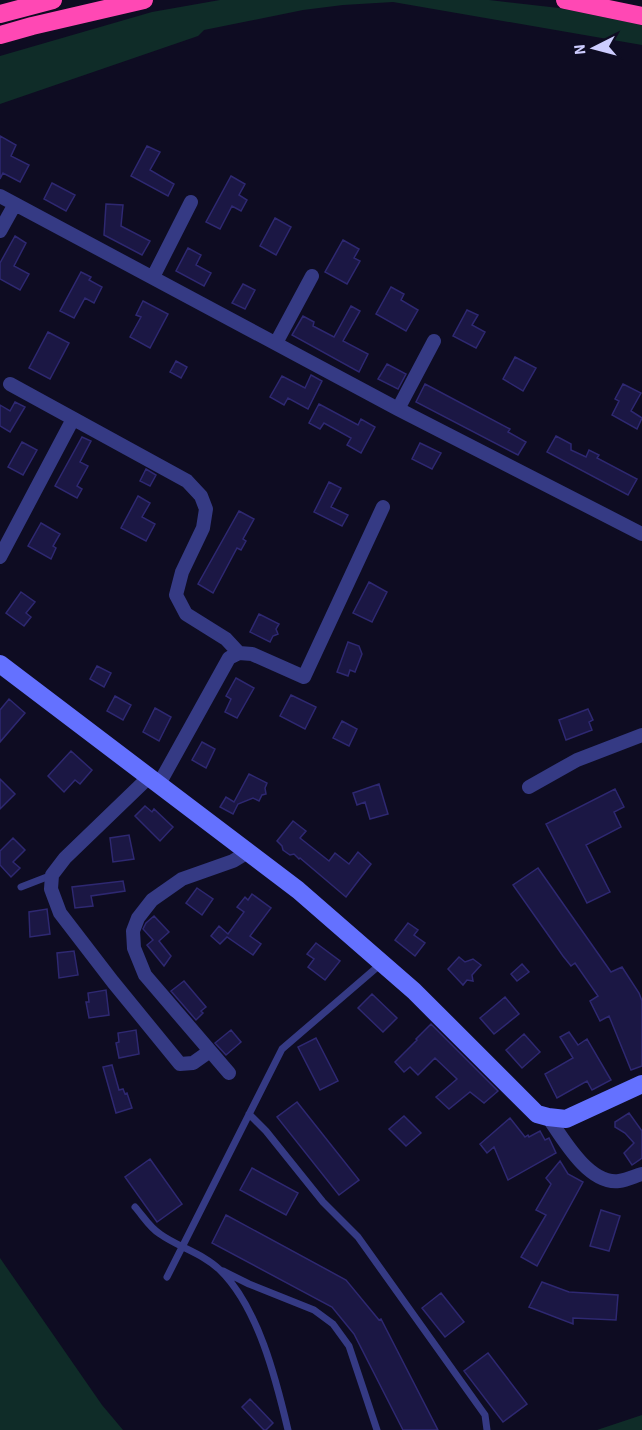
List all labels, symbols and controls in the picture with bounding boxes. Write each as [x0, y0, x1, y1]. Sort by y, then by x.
north arrow [564, 18, 624, 78]
text: N [569, 43, 592, 56]

